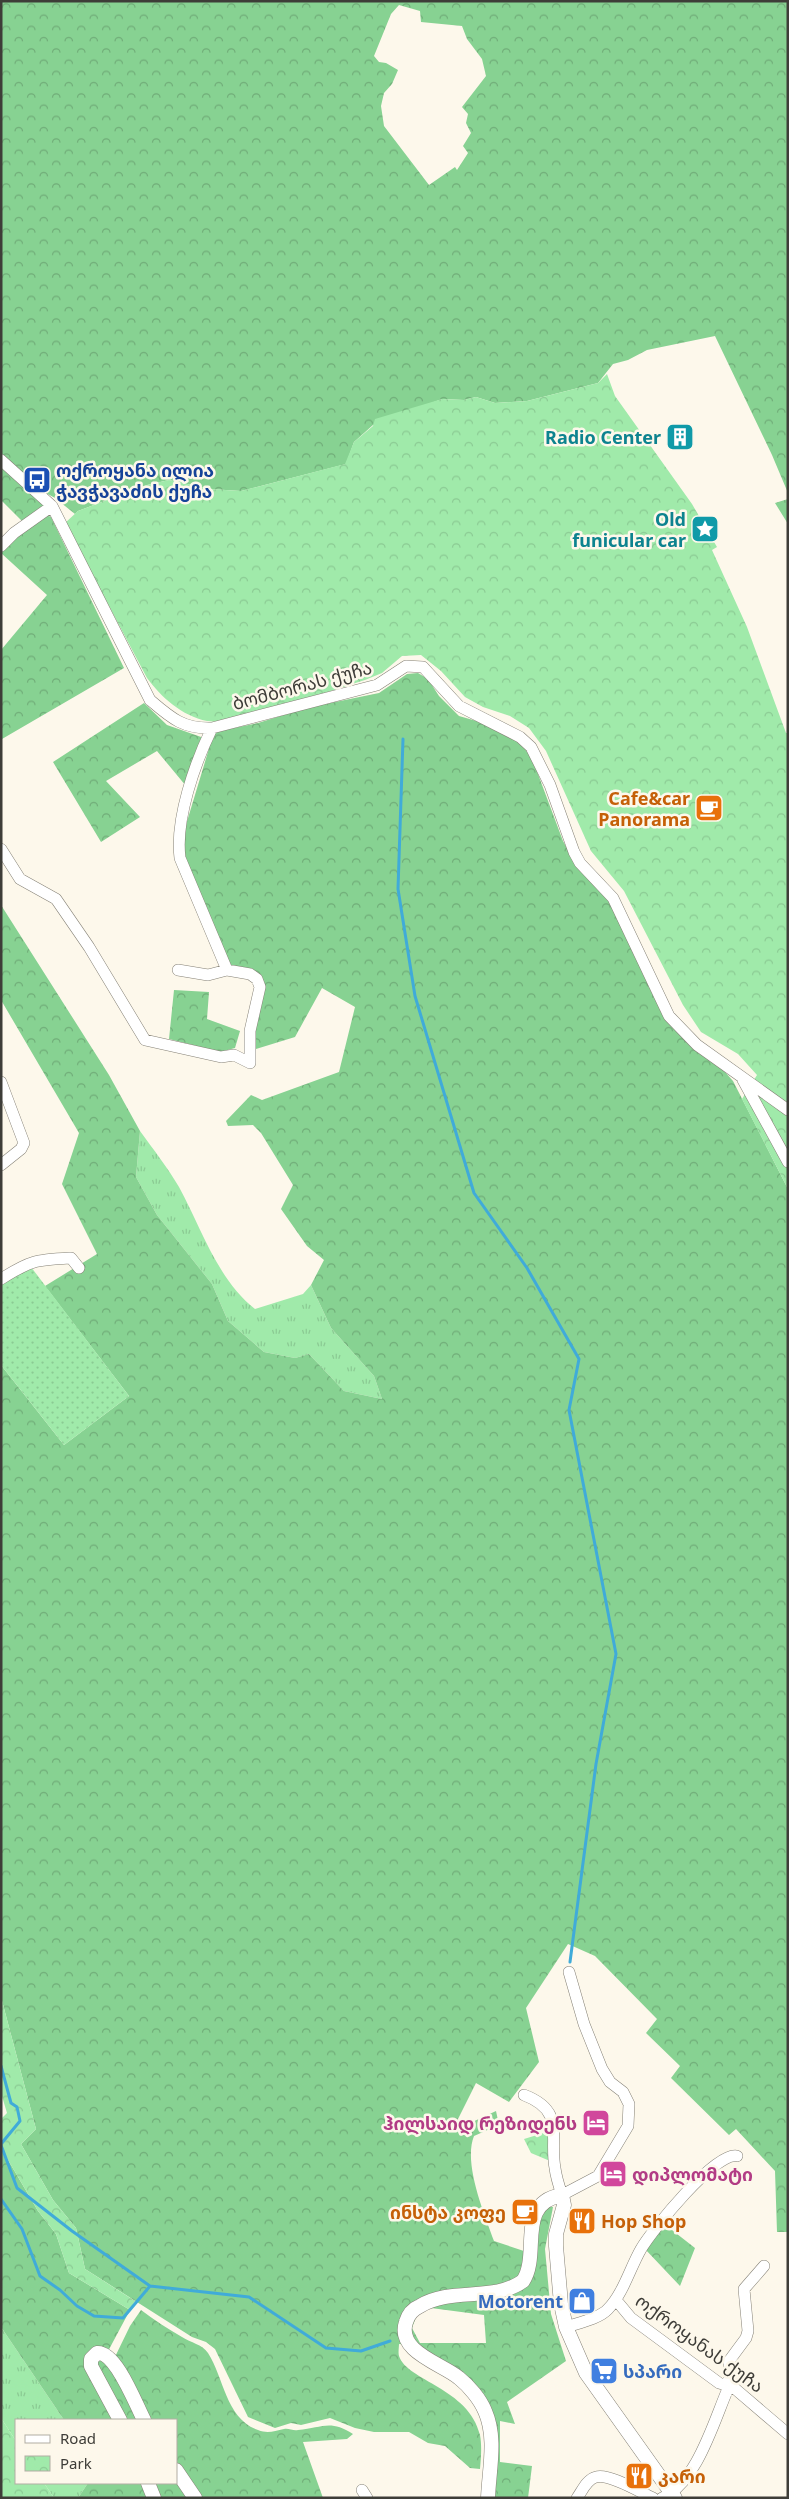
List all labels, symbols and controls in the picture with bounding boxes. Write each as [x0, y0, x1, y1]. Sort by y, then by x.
building icon: Radio Center [665, 422, 695, 452]
place label: Radio Center [545, 425, 661, 449]
place label: ოქროყანა ილია ჭავჭავაძის ქუჩა [56, 458, 214, 503]
bus stop icon: ოქროყანა ილია ჭავჭავაძის ქუჩა [22, 465, 52, 495]
place label: Old funicular car [572, 507, 686, 552]
place icon: Old funicular car [690, 514, 720, 544]
street label: ბომბორას ქუჩა [230, 655, 374, 715]
place label: Cafe&car Panorama [598, 786, 690, 831]
cafe icon: Cafe&car Panorama [694, 793, 724, 823]
hotel icon: ჰილსაიდ რეზიდენს [581, 2108, 611, 2138]
place label: ჰილსაიდ რეზიდენს [383, 2111, 577, 2135]
hotel icon: დიპლომატი [598, 2159, 628, 2189]
place label: დიპლომატი [632, 2162, 753, 2186]
cafe icon: ინსტა კოფე [510, 2197, 540, 2227]
place label: ინსტა კოფე [390, 2200, 506, 2224]
restaurant icon: Hop Shop [567, 2206, 597, 2236]
place label: Hop Shop [601, 2209, 686, 2233]
shop icon: Motorent [567, 2286, 597, 2316]
street label: ოქროყანას ქუჩა [631, 2288, 769, 2398]
place label: Motorent [478, 2289, 563, 2313]
supermarket icon: სპარი [589, 2356, 619, 2386]
place label: სპარი [623, 2359, 682, 2383]
legend [15, 2419, 178, 2484]
text: Road [60, 2428, 96, 2448]
text: Park [60, 2453, 92, 2473]
restaurant icon: კარი [624, 2461, 654, 2491]
place label: კარი [658, 2464, 706, 2488]

